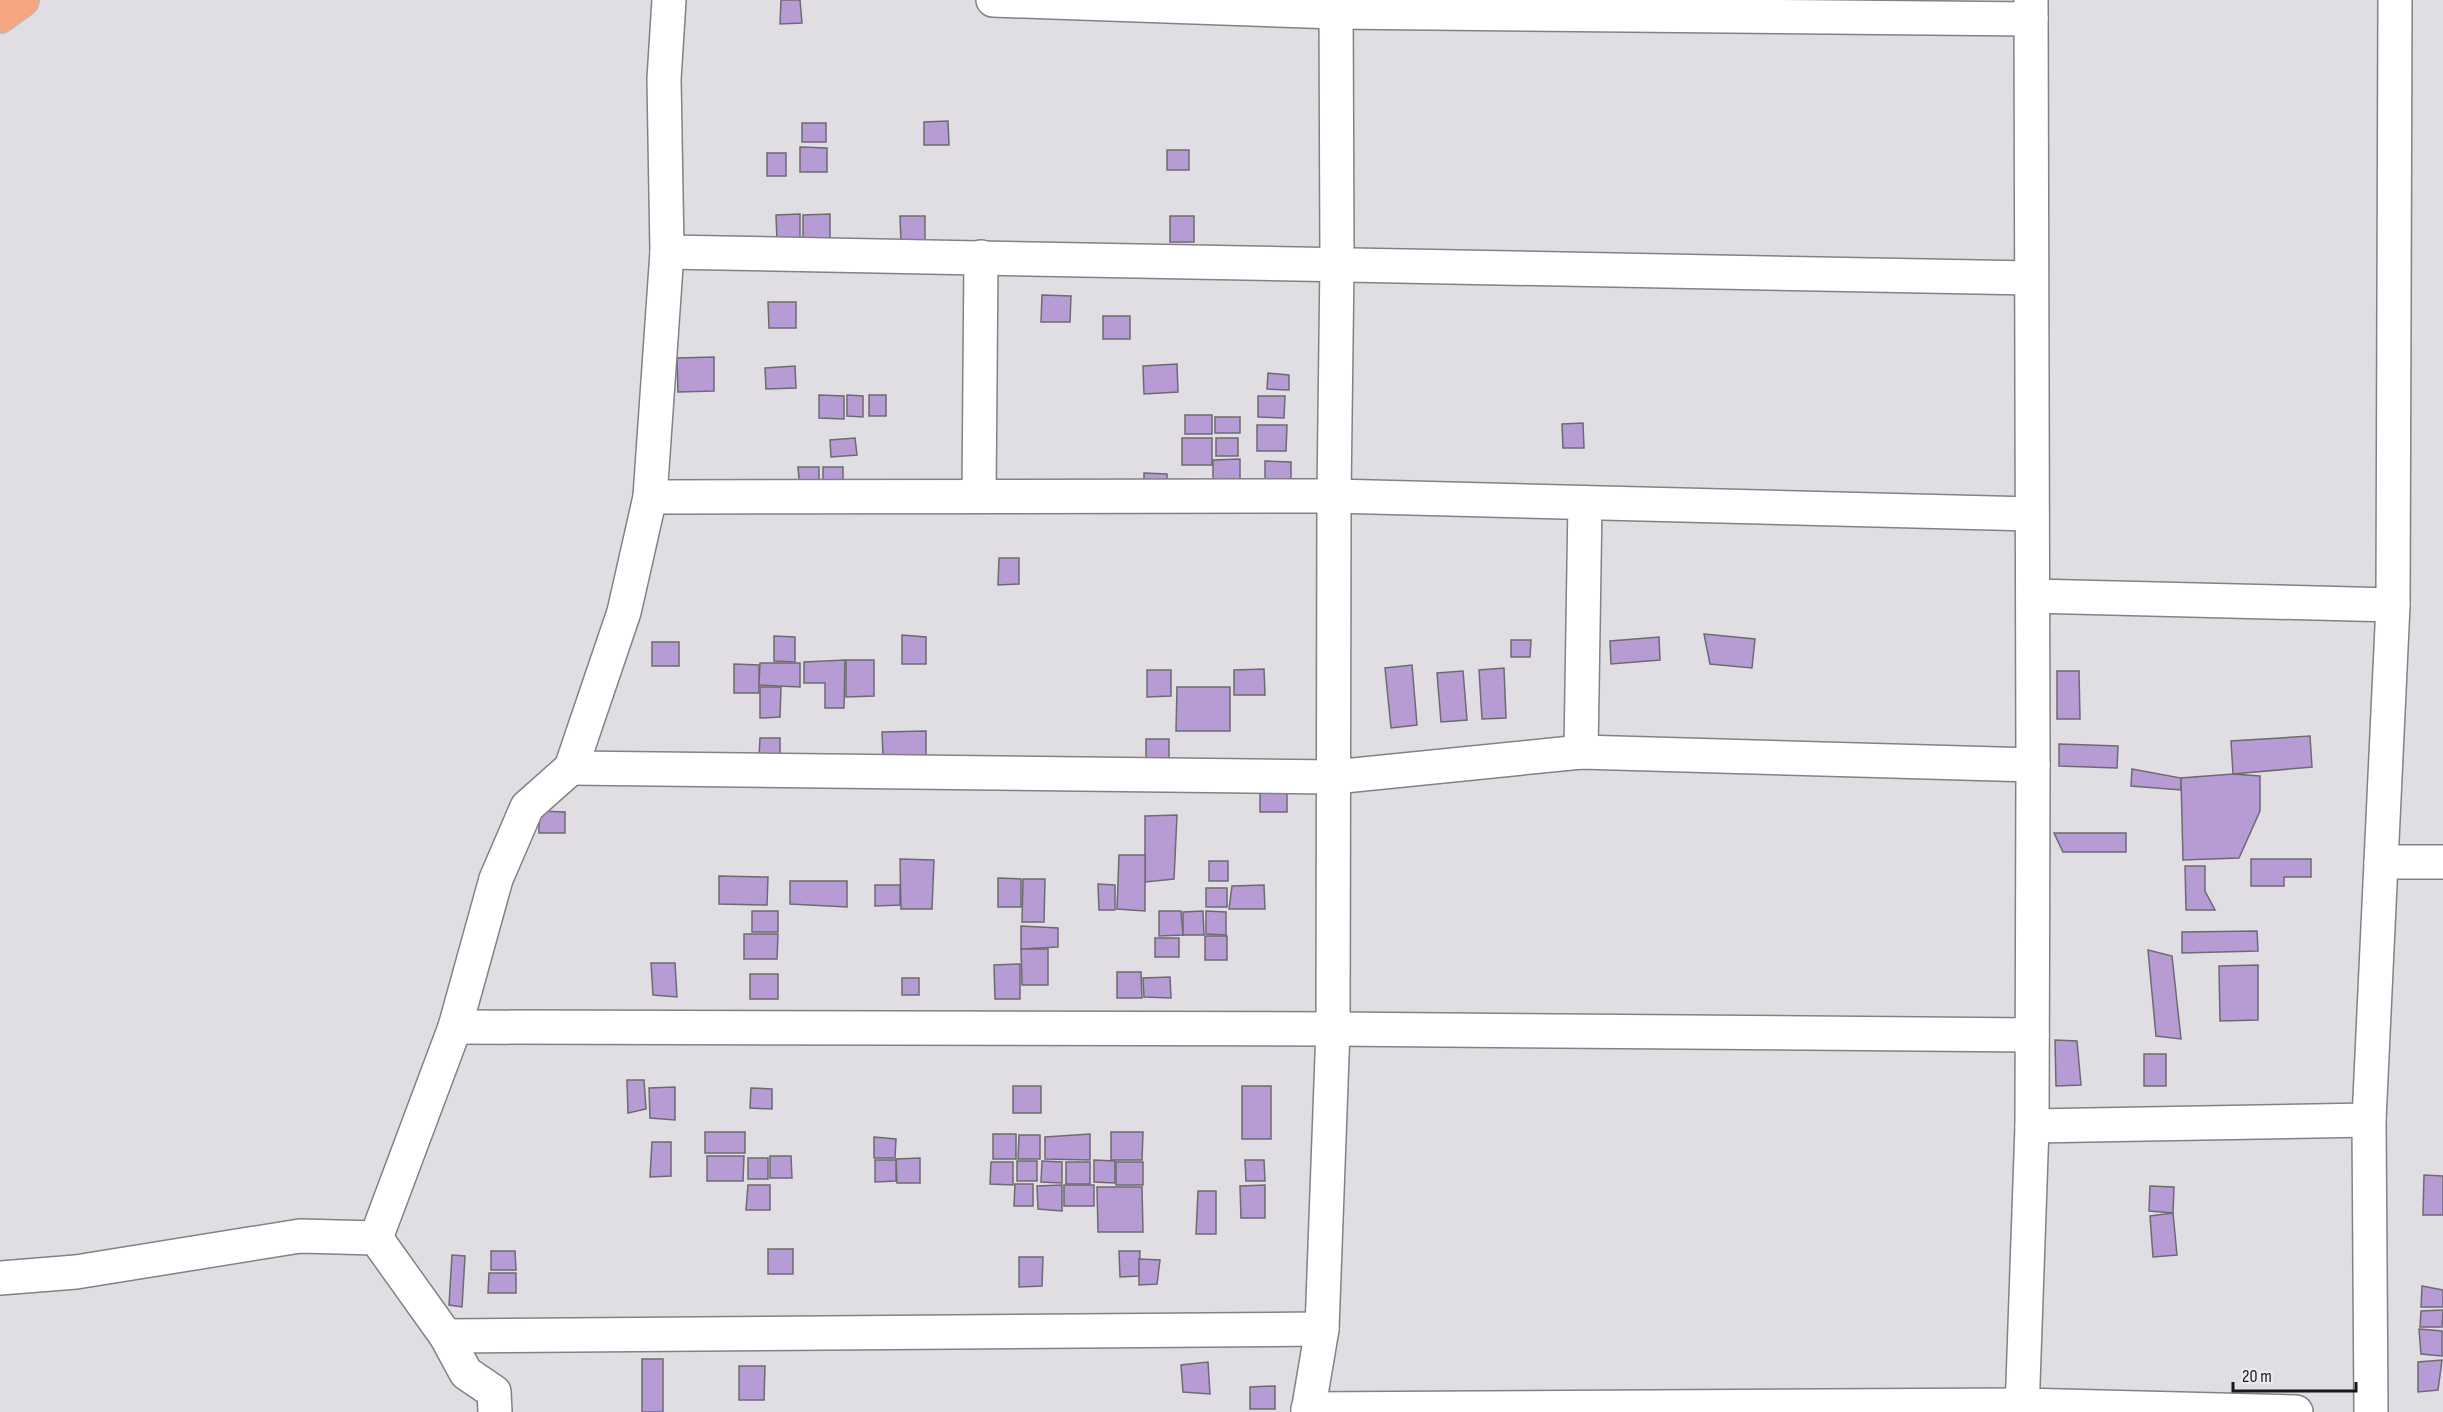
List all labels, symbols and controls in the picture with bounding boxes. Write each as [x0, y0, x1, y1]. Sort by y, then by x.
scale bar [2233, 1355, 2356, 1393]
text: 20 m [2242, 1366, 2272, 1387]

